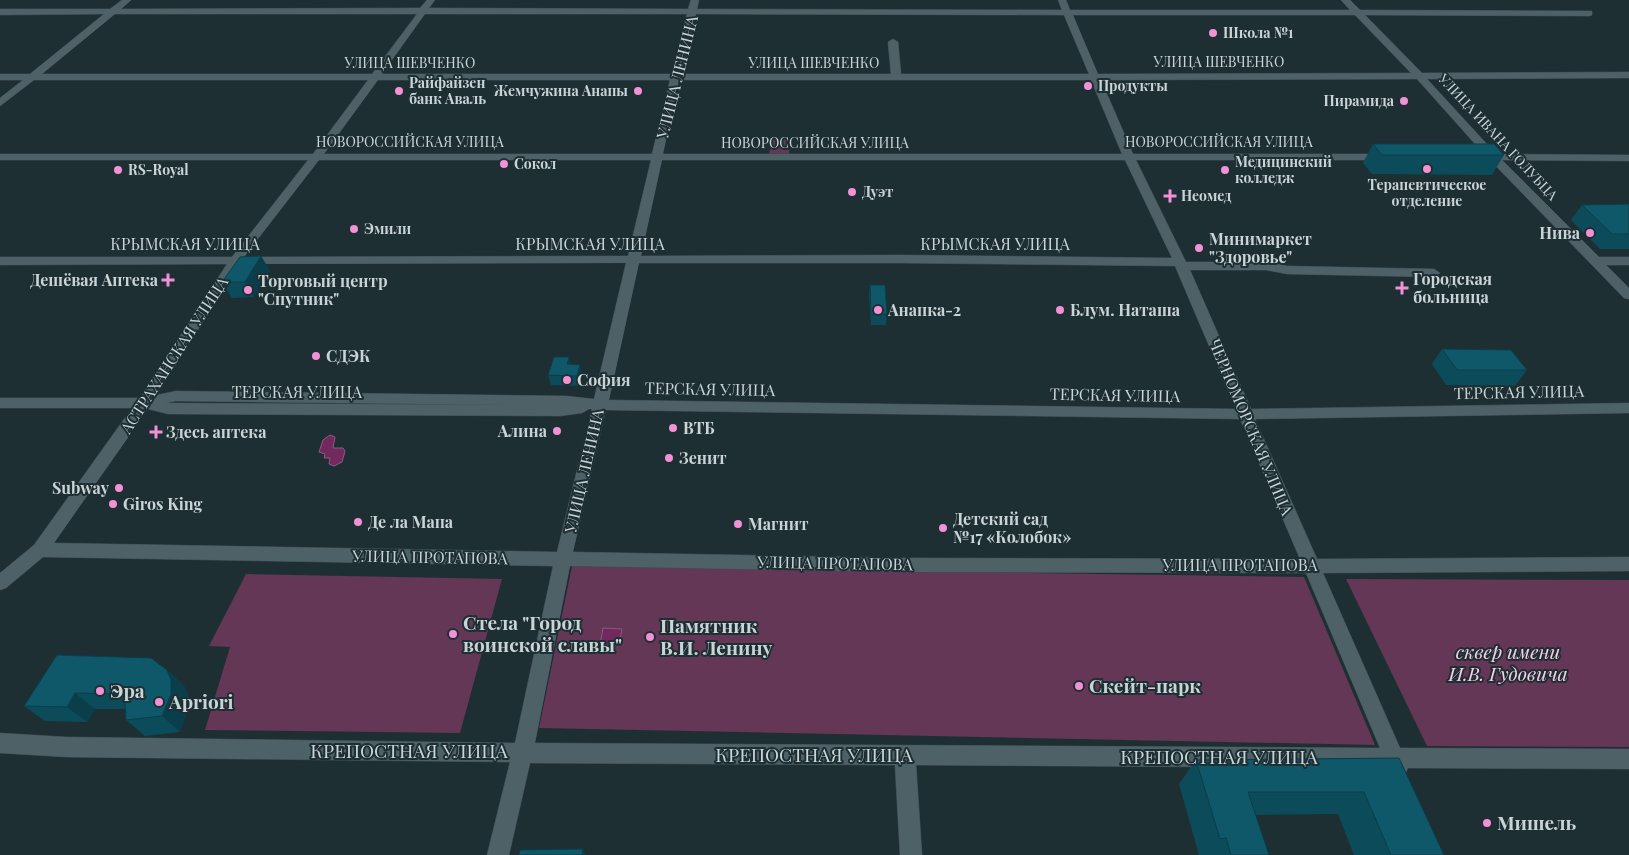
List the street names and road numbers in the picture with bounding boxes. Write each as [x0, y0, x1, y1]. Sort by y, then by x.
street label: УЛИЦА ЛЕНИНА [651, 12, 702, 142]
street label: УЛИЦА ШЕВЧЕНКО [1153, 52, 1284, 71]
street label: УЛИЦА ШЕВЧЕНКО [344, 53, 475, 72]
street label: УЛИЦА ШЕВЧЕНКО [748, 53, 879, 72]
street label: УЛИЦА ИВАНА ГОЛУБЦА [1434, 68, 1562, 204]
street label: НОВОРОССИЙСКАЯ УЛИЦА [316, 132, 504, 151]
street label: НОВОРОССИЙСКАЯ УЛИЦА [1125, 132, 1313, 151]
street label: НОВОРОССИЙСКАЯ УЛИЦА [721, 133, 909, 152]
street label: КРЫМСКАЯ УЛИЦА [110, 233, 261, 254]
street label: КРЫМСКАЯ УЛИЦА [515, 233, 666, 254]
street label: КРЫМСКАЯ УЛИЦА [920, 233, 1071, 254]
street label: АСТРАХАНСКАЯ УЛИЦА [114, 271, 233, 438]
street label: ЧЕРНОМОРСКАЯ УЛИЦА [1205, 335, 1299, 519]
street label: ТЕРСКАЯ УЛИЦА [645, 377, 776, 400]
street label: ТЕРСКАЯ УЛИЦА [1454, 380, 1585, 403]
street label: ТЕРСКАЯ УЛИЦА [232, 381, 363, 402]
street label: ТЕРСКАЯ УЛИЦА [1050, 383, 1181, 406]
street label: УЛИЦА ЛЕНИНА [559, 406, 608, 536]
street label: УЛИЦА ПРОТАПОВА [351, 545, 509, 568]
street label: УЛИЦА ПРОТАПОВА [756, 551, 914, 574]
street label: УЛИЦА ПРОТАПОВА [1161, 554, 1319, 575]
street label: КРЕПОСТНАЯ УЛИЦА [310, 737, 509, 763]
street label: КРЕПОСТНАЯ УЛИЦА [715, 741, 914, 767]
street label: КРЕПОСТНАЯ УЛИЦА [1120, 743, 1319, 769]

